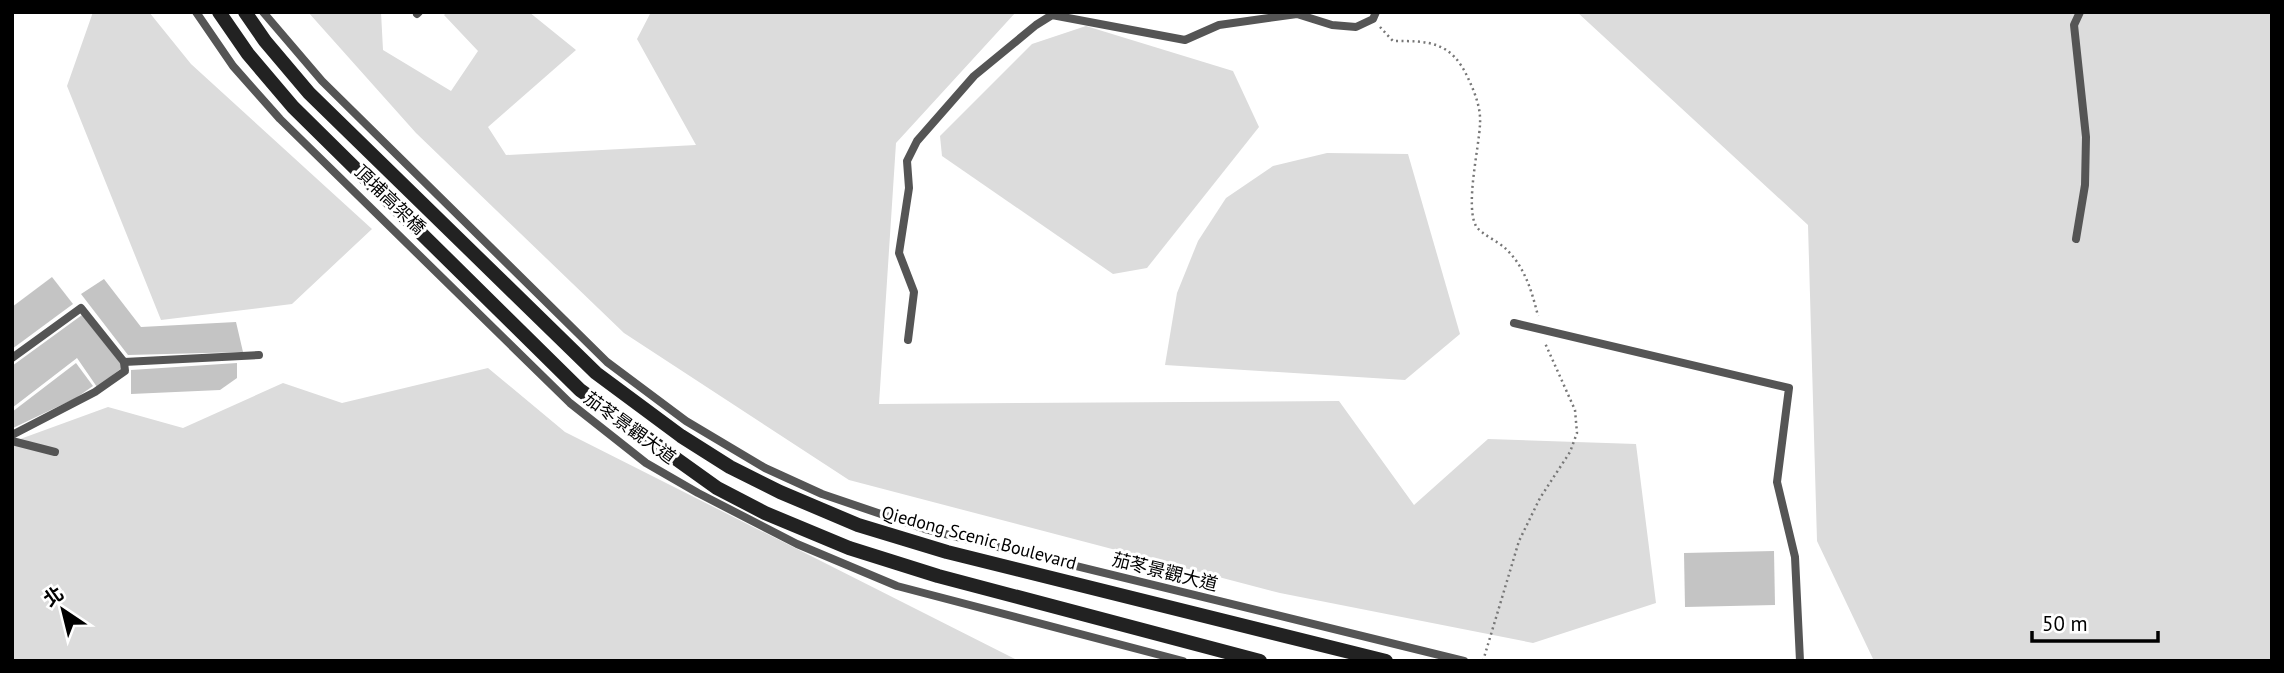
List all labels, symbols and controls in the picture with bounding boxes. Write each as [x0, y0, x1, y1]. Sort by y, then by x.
street label: 頂埔高架橋 [350, 160, 431, 239]
street label: 茄苳景觀大道 [580, 387, 681, 469]
street label: Qiedong Scenic Boulevard [879, 500, 1079, 575]
street label: 茄苳景觀大道 [1110, 547, 1220, 596]
north arrow [28, 575, 98, 645]
text: 北 [39, 581, 68, 611]
scale bar [2032, 600, 2158, 644]
text: 50 m [2042, 610, 2088, 637]

